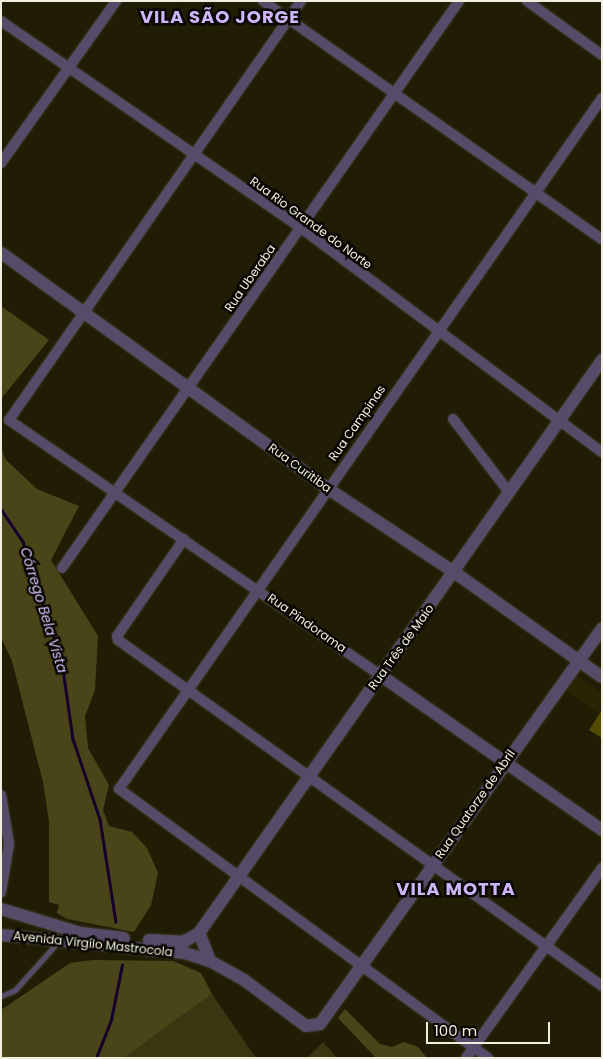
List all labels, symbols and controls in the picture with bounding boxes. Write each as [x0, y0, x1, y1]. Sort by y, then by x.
district label: VILA SÃO JORGE [138, 6, 302, 28]
street label: Rua Rio Grande do Norte [247, 174, 375, 272]
street label: Rua Uberaba [222, 242, 278, 314]
street label: Rua Campinas [326, 382, 388, 464]
street label: Rua Curitiba [266, 440, 334, 496]
water label: Córrego Bela Vista [17, 545, 71, 675]
street label: Rua Pindorama [265, 591, 349, 655]
street label: Rua Três de Maio [365, 602, 437, 692]
street label: Rua Quatorze de Abril [432, 747, 518, 861]
district label: VILA MOTTA [395, 878, 517, 900]
street label: Avenida Virgílo Mastrocola [13, 928, 173, 960]
scale bar [428, 1012, 552, 1044]
text: 100 m [434, 1020, 477, 1041]

